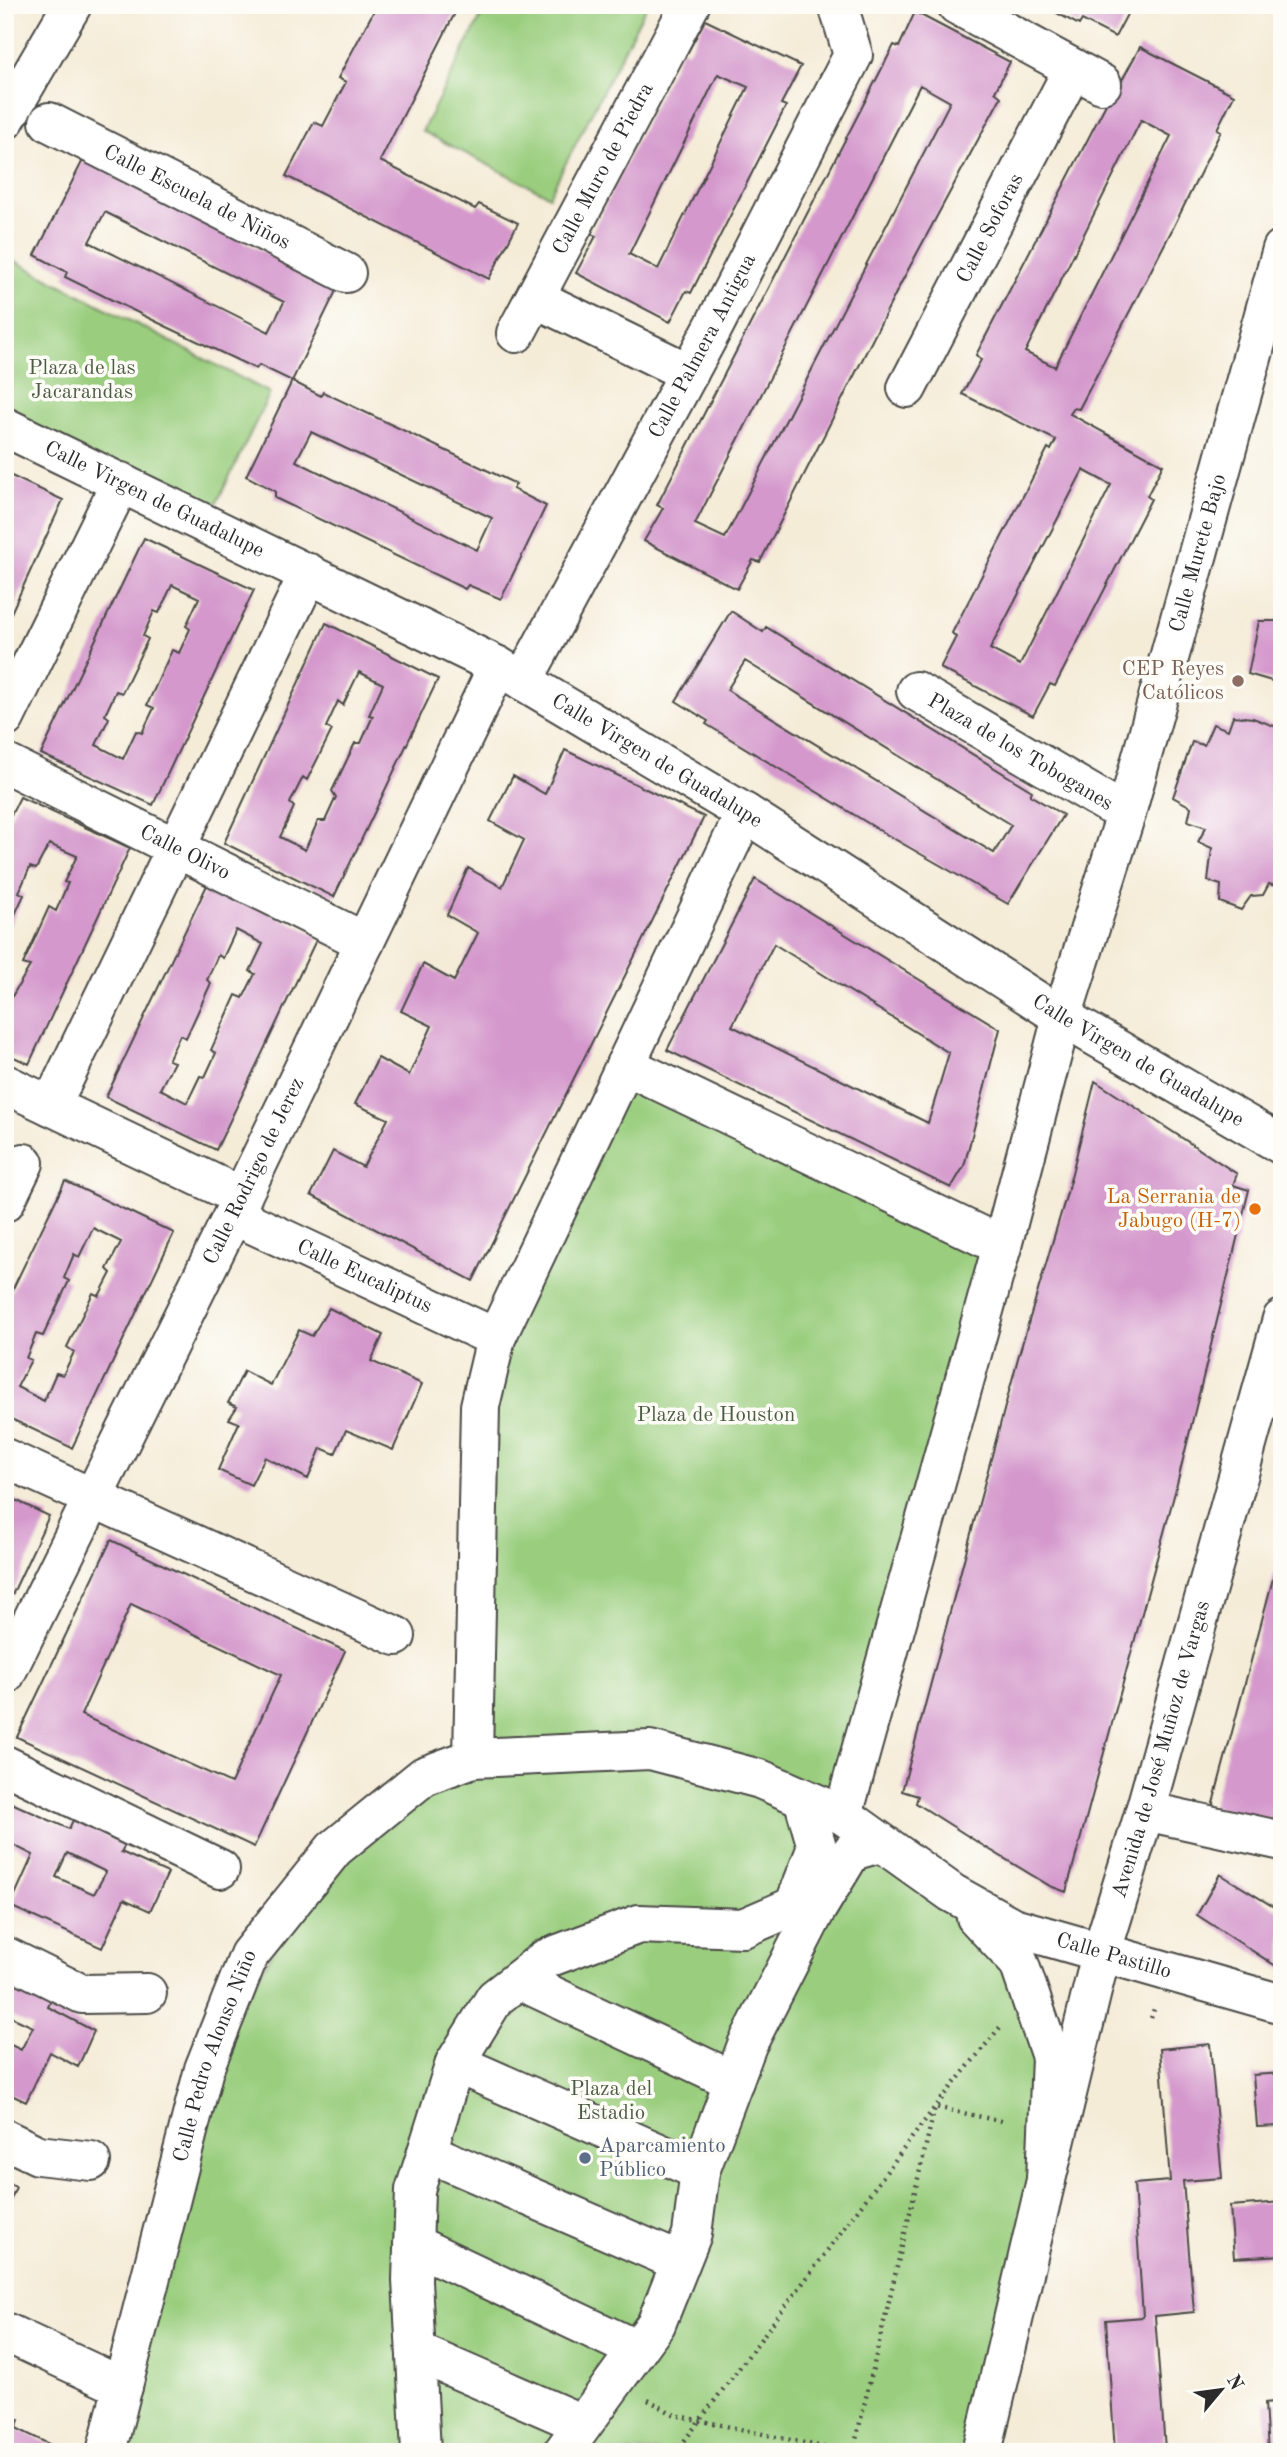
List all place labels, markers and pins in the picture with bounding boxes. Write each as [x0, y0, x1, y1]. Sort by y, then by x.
place label: CEP Reyes Católicos [1122, 659, 1224, 704]
marker: CEP Reyes Católicos [1230, 673, 1246, 689]
place label: La Serrania de Jabugo (H-7) [1107, 1187, 1241, 1232]
marker: La Serrania de Jabugo (H-7) [1247, 1201, 1263, 1217]
place label: Aparcamiento Público [599, 2136, 726, 2181]
marker: Aparcamiento Público [577, 2150, 593, 2166]

